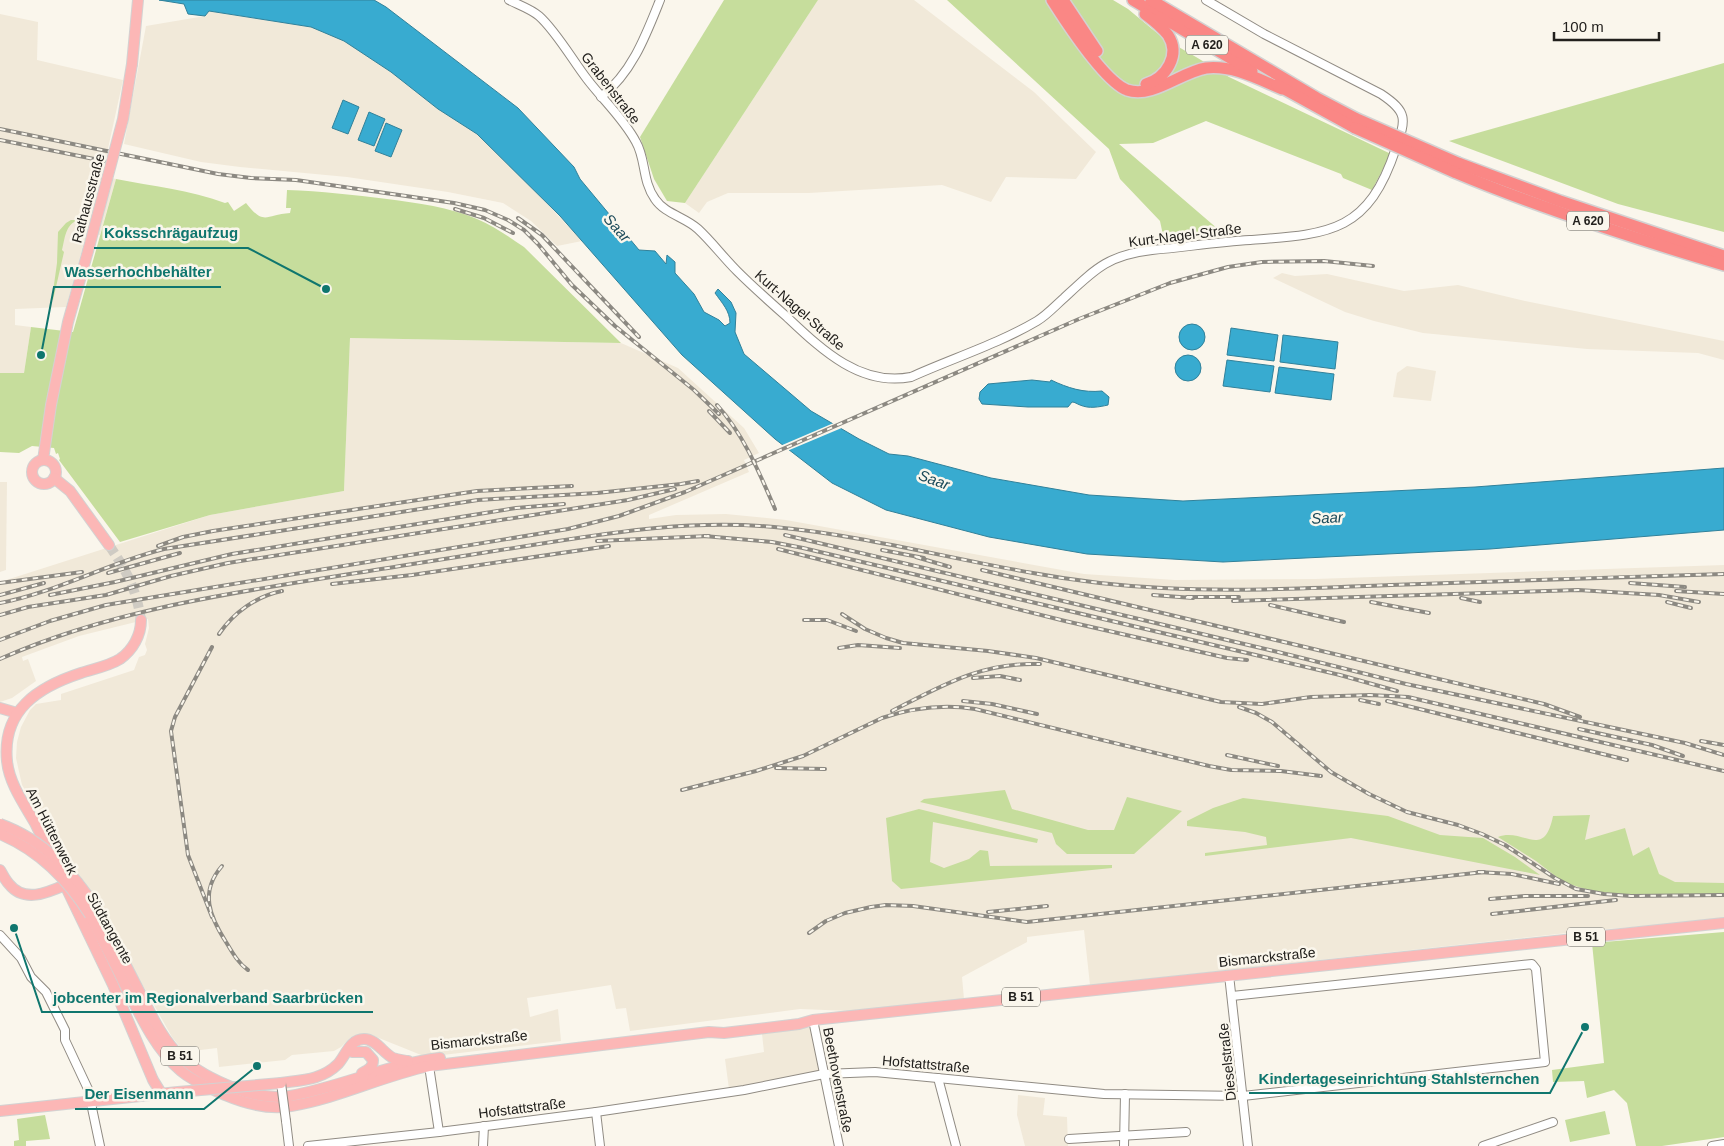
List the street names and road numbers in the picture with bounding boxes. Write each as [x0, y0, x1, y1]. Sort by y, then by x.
road number: A 620 [1186, 36, 1228, 54]
street label: Grabenstraße [578, 49, 644, 127]
street label: Rathausstraße [68, 151, 108, 244]
road number: A 620 [1567, 212, 1609, 230]
street label: Kurt-Nagel-Straße [1128, 220, 1243, 250]
street label: Kurt-Nagel-Straße [752, 267, 848, 353]
street label: Am Hüttenwerk [23, 785, 81, 878]
street label: Südtangente [84, 889, 136, 967]
road number: B 51 [1567, 928, 1605, 946]
street label: Bismarckstraße [1218, 944, 1316, 970]
road number: B 51 [1002, 988, 1040, 1006]
street label: Dieselstraße [1215, 1022, 1239, 1102]
street label: Beethovenstraße [820, 1026, 856, 1134]
street label: Bismarckstraße [430, 1027, 528, 1053]
road number: B 51 [161, 1046, 199, 1066]
street label: Hofstattstraße [882, 1052, 971, 1076]
street label: Hofstattstraße [477, 1095, 567, 1121]

